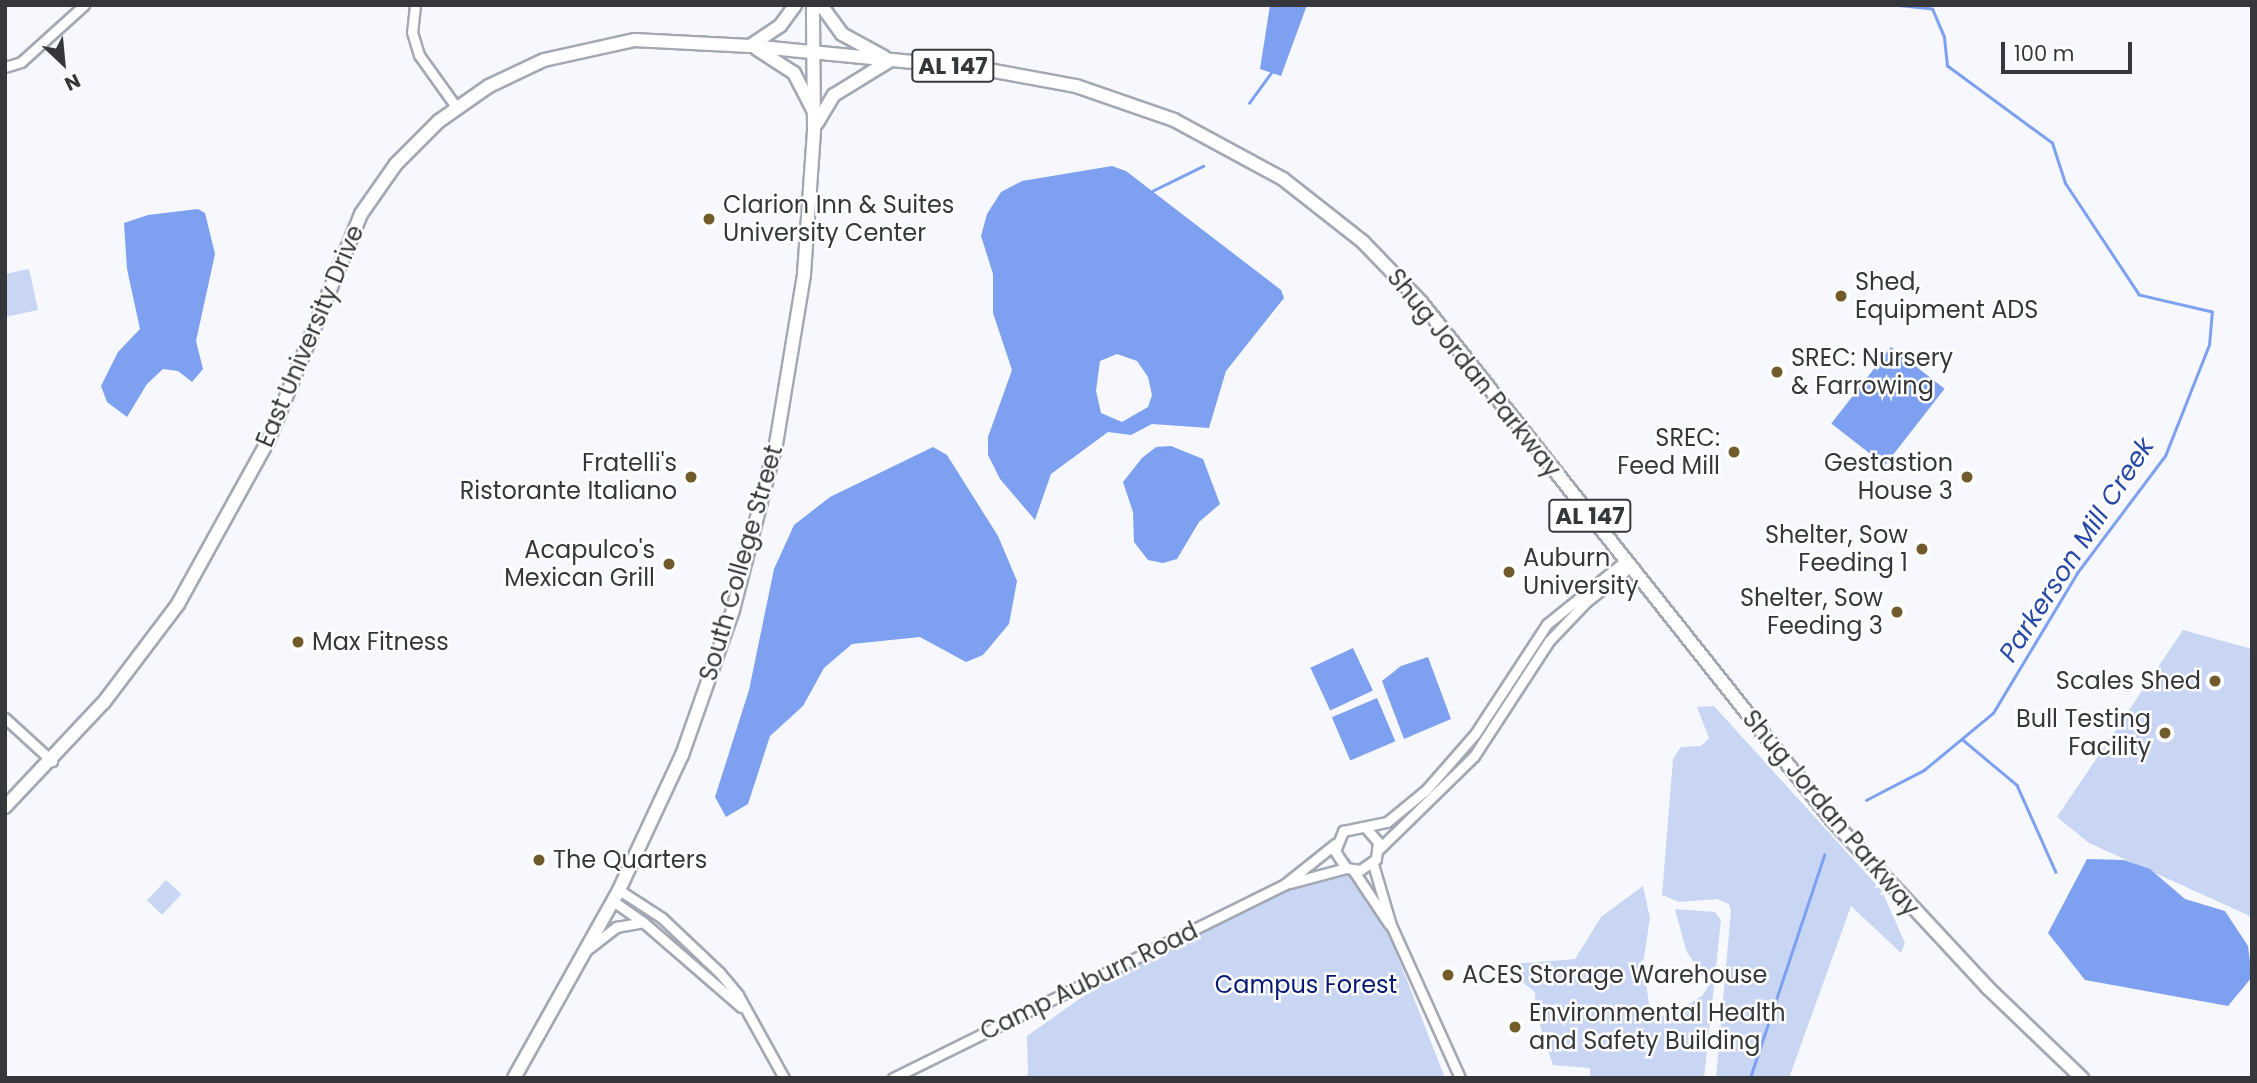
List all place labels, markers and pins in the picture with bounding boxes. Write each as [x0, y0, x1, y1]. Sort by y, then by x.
place label: Clarion Inn & Suites University Center [723, 191, 954, 247]
marker: Clarion Inn & Suites University Center [701, 211, 717, 227]
place label: Shed, Equipment ADS [1855, 268, 2038, 324]
marker: Shed, Equipment ADS [1833, 288, 1849, 304]
place label: SREC: Nursery & Farrowing [1791, 344, 1953, 400]
marker: SREC: Nursery & Farrowing [1769, 364, 1785, 380]
place label: SREC: Feed Mill [1617, 424, 1720, 480]
marker: SREC: Feed Mill [1726, 444, 1742, 460]
place label: Fratelli's Ristorante Italiano [460, 449, 677, 505]
place label: Gestastion House 3 [1824, 449, 1953, 505]
marker: Fratelli's Ristorante Italiano [683, 469, 699, 485]
marker: Gestastion House 3 [1959, 469, 1975, 485]
place label: Shelter, Sow Feeding 1 [1765, 521, 1908, 577]
place label: Acapulco's Mexican Grill [504, 536, 655, 592]
marker: Shelter, Sow Feeding 1 [1914, 541, 1930, 557]
place label: Auburn University [1523, 544, 1638, 600]
marker: Acapulco's Mexican Grill [661, 556, 677, 572]
marker: Auburn University [1501, 564, 1517, 580]
place label: Shelter, Sow Feeding 3 [1740, 584, 1883, 640]
marker: Shelter, Sow Feeding 3 [1889, 604, 1905, 620]
place label: Max Fitness [312, 628, 449, 656]
marker: Max Fitness [290, 634, 306, 650]
place label: Scales Shed [2056, 667, 2201, 695]
marker: Scales Shed [2207, 673, 2223, 689]
place label: Bull Testing Facility [2016, 705, 2151, 761]
marker: Bull Testing Facility [2157, 725, 2173, 741]
place label: The Quarters [553, 846, 707, 874]
marker: The Quarters [531, 852, 547, 868]
place label: ACES Storage Warehouse [1462, 961, 1767, 989]
marker: ACES Storage Warehouse [1440, 967, 1456, 983]
place label: Environmental Health and Safety Building [1529, 999, 1786, 1055]
marker: Environmental Health and Safety Building [1507, 1019, 1523, 1035]

